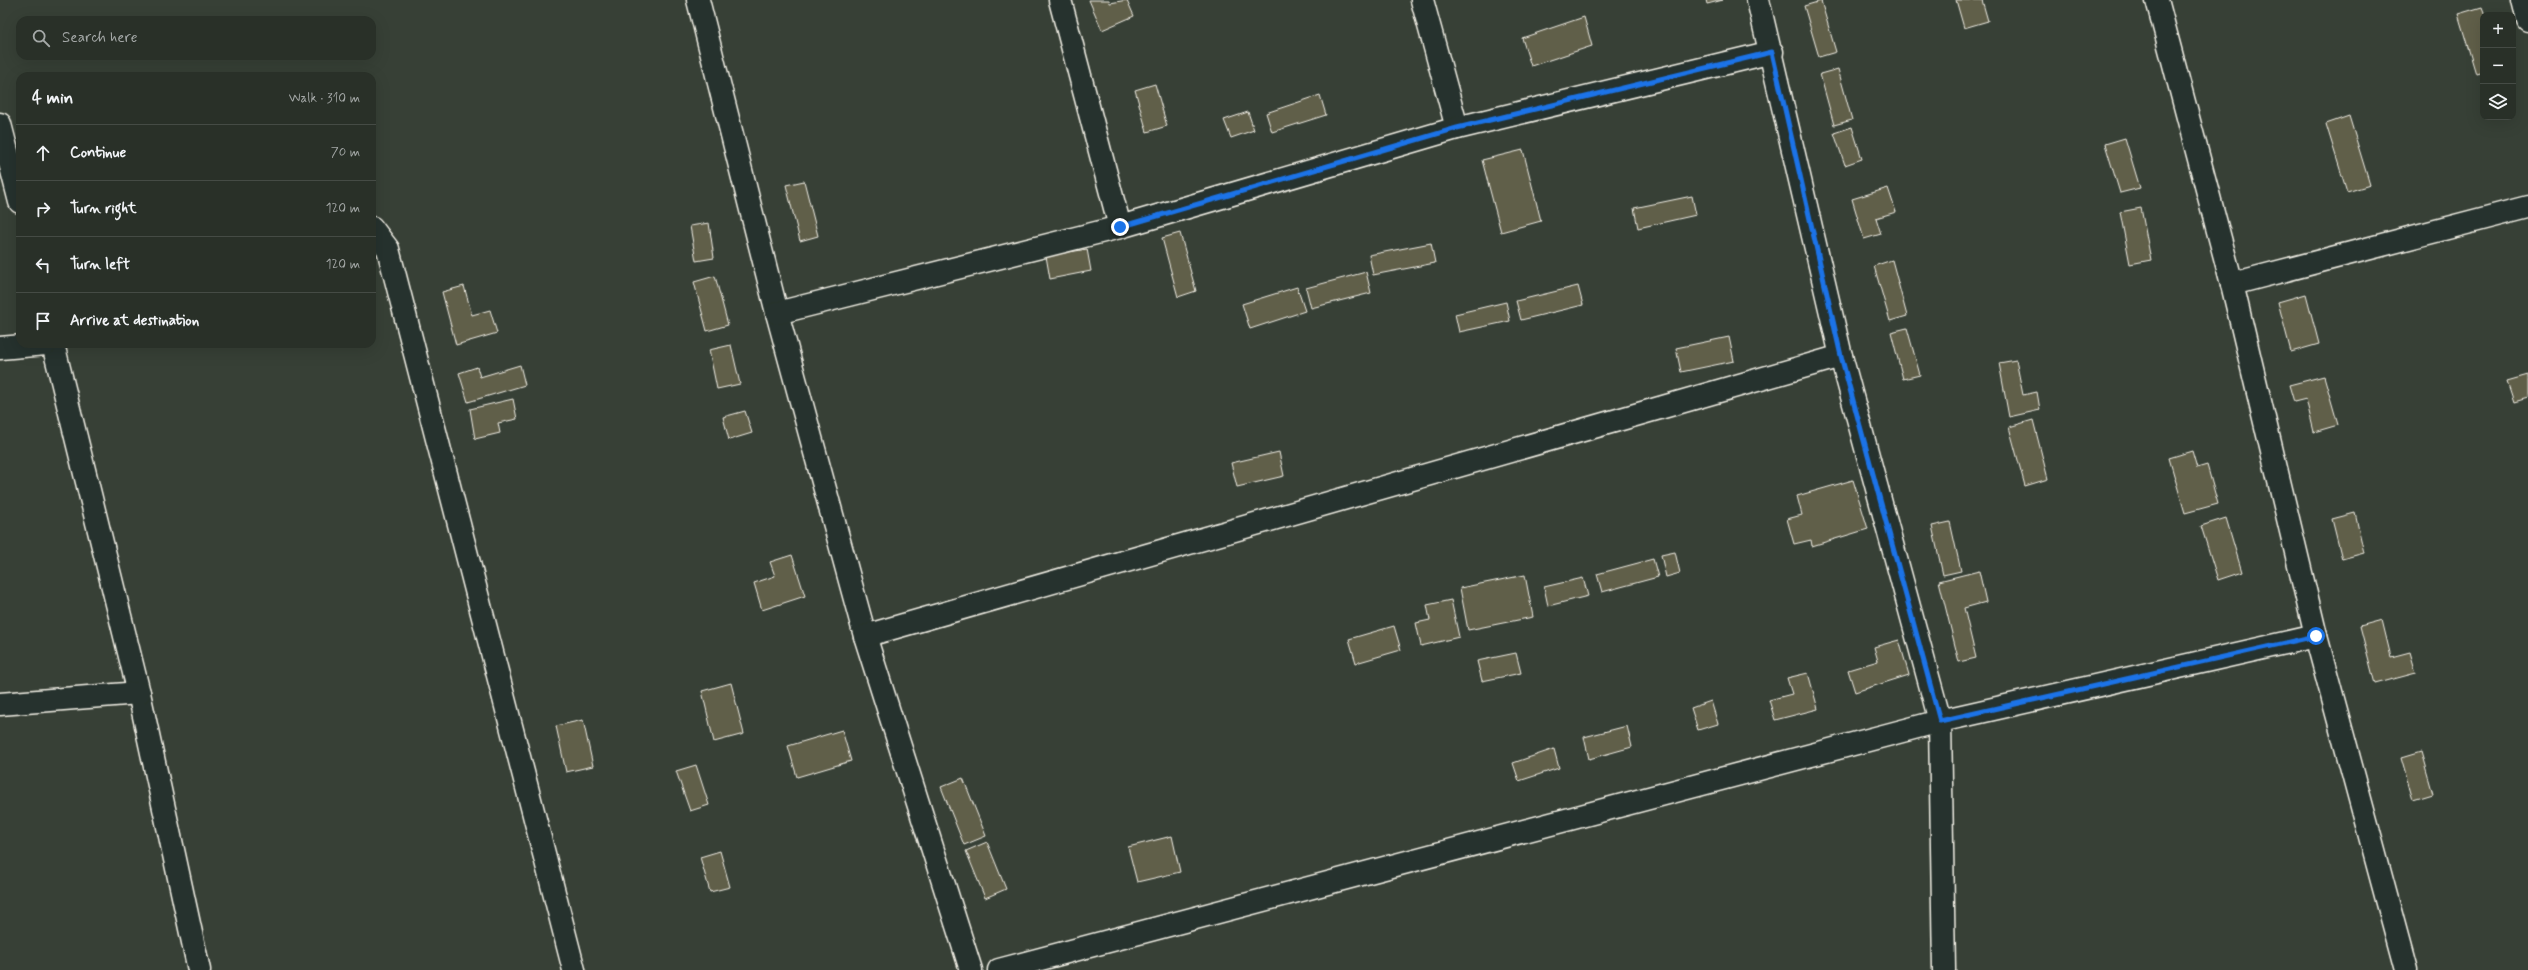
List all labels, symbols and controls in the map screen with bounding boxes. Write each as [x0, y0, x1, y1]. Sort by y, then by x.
map controls [2480, 12, 2516, 120]
button: + [2480, 12, 2516, 48]
search box [16, 16, 376, 60]
icon: search [30, 27, 52, 49]
text: Search here [62, 28, 138, 48]
button: − [2480, 48, 2516, 84]
button: layers [2480, 84, 2516, 120]
text: 4 min [32, 87, 73, 109]
text: Walk · 310 m [289, 90, 360, 107]
icon: ahead [32, 142, 54, 164]
text: Continue [70, 143, 126, 163]
text: 70 m [331, 144, 360, 161]
icon: right [32, 198, 54, 220]
text: Turn right [70, 199, 137, 219]
text: 120 m [326, 200, 360, 217]
route end [1111, 218, 1129, 236]
icon: left [32, 254, 54, 276]
text: Turn left [70, 255, 130, 275]
text: 120 m [326, 256, 360, 273]
icon: arrive [32, 310, 54, 332]
text: Arrive at destination [70, 311, 199, 331]
route start [2307, 627, 2325, 645]

